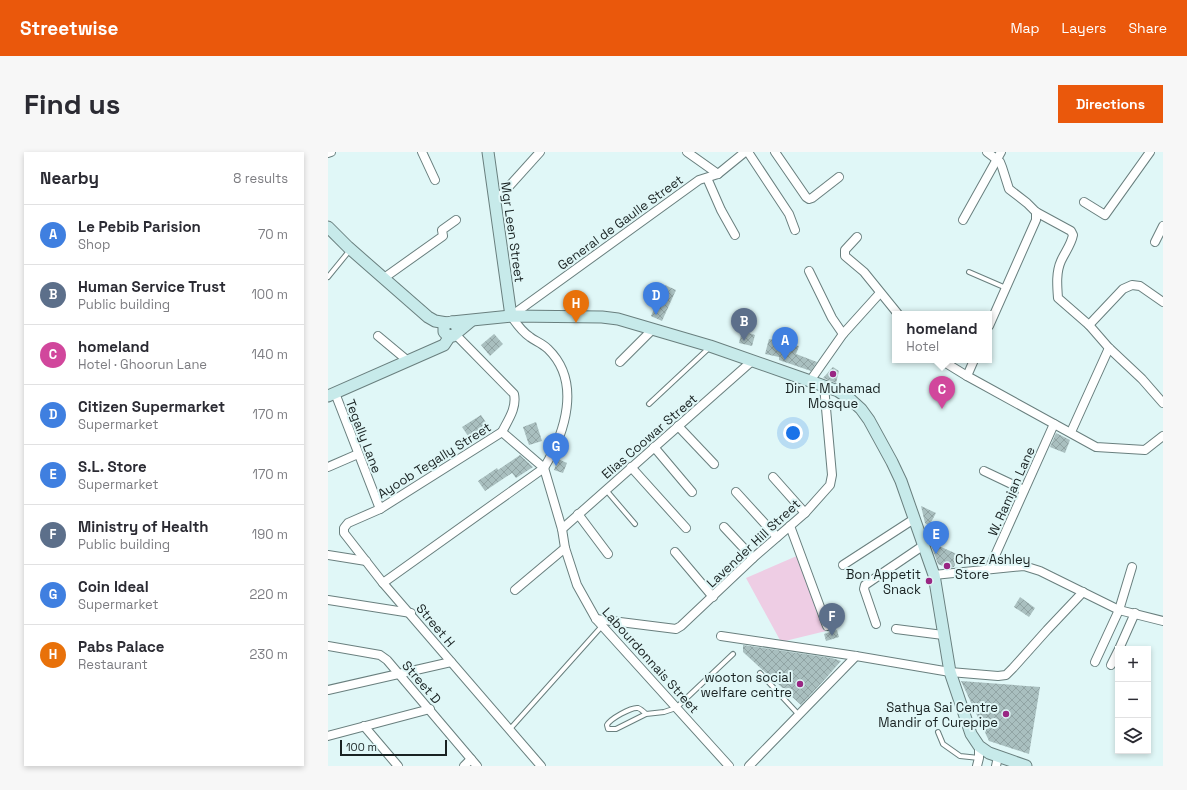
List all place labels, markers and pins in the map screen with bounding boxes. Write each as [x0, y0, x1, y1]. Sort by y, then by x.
pin: D [643, 282, 669, 315]
pin: H [563, 290, 589, 323]
pin: B [731, 308, 757, 341]
pin: A [772, 327, 798, 360]
marker: Din E Muhamad Mosque [828, 369, 838, 379]
pin: C [929, 376, 955, 409]
place label: Din E Muhamad Mosque [785, 380, 881, 412]
pin: G [543, 433, 569, 466]
pin: E [923, 521, 949, 554]
place label: Chez Ashley Store [955, 551, 1031, 583]
marker: Chez Ashley Store [942, 561, 952, 571]
place label: Bon Appetit Snack [846, 566, 921, 598]
marker: Bon Appetit Snack [924, 576, 934, 586]
pin: F [819, 603, 845, 636]
place label: wooton social welfare centre [700, 669, 792, 701]
marker: wooton social welfare centre [795, 679, 805, 689]
place label: Sathya Sai Centre Mandir of Curepipe [878, 699, 998, 731]
marker: Sathya Sai Centre Mandir of Curepipe [1001, 709, 1011, 719]

